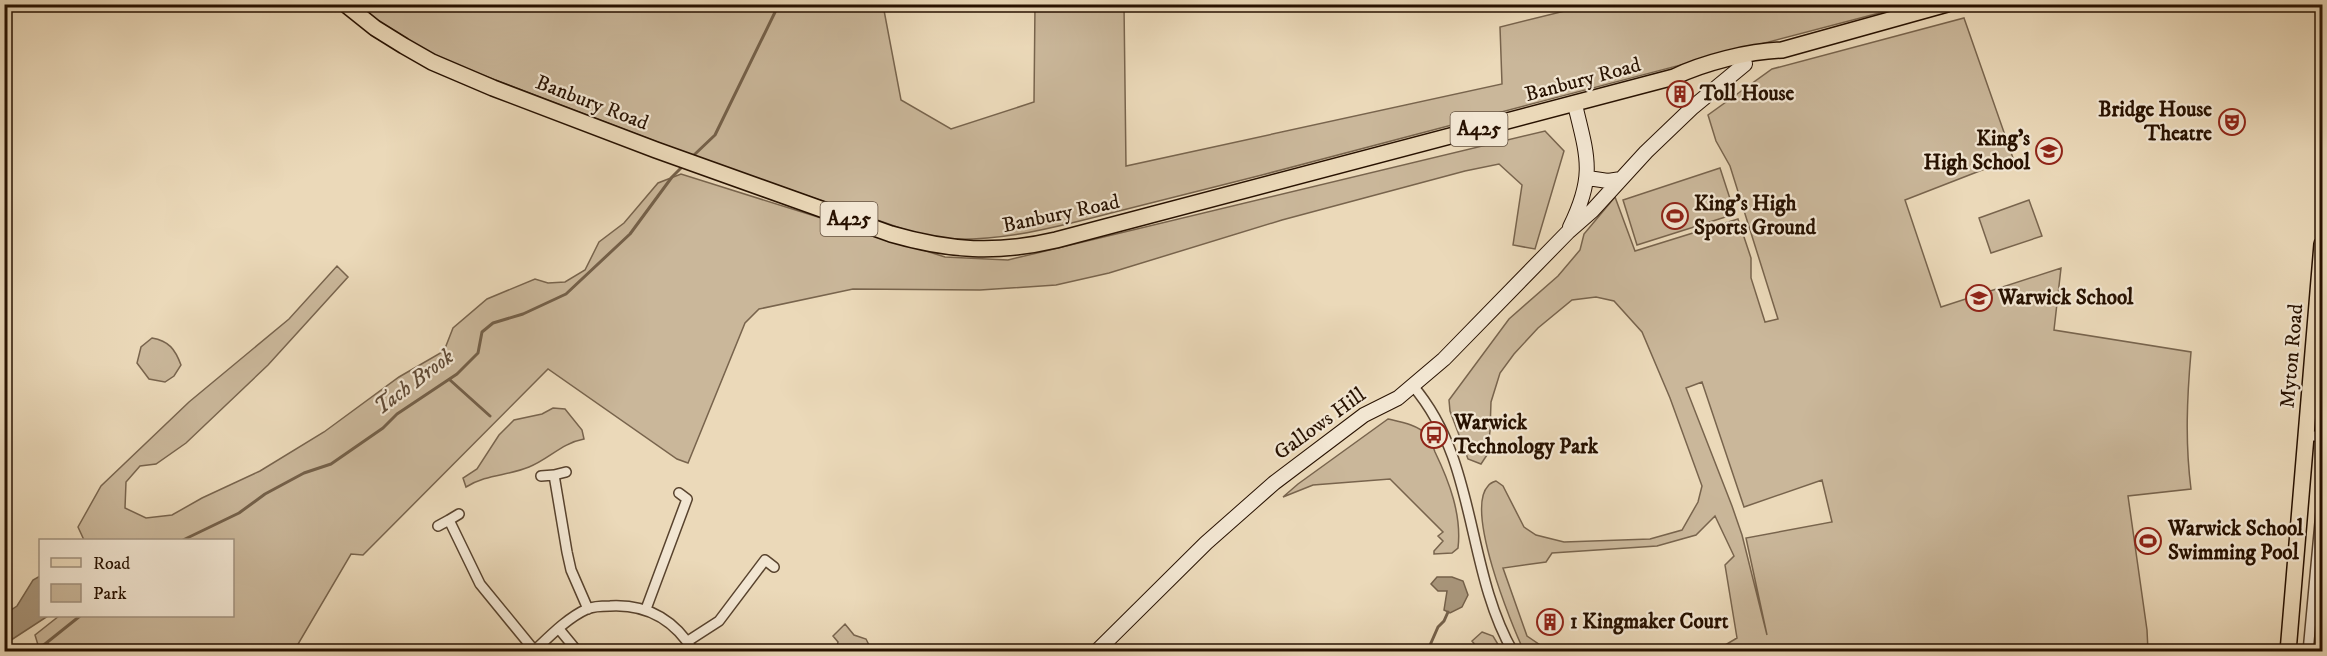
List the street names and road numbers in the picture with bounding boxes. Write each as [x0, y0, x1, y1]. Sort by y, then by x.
street label: Banbury Road [1522, 52, 1644, 108]
street label: Banbury Road [532, 70, 653, 137]
road number: A425 [1450, 112, 1508, 146]
street label: Banbury Road [1000, 189, 1122, 239]
road number: A425 [820, 202, 878, 236]
street label: Myton Road [2274, 302, 2310, 409]
street label: Gallows Hill [1269, 382, 1371, 466]

